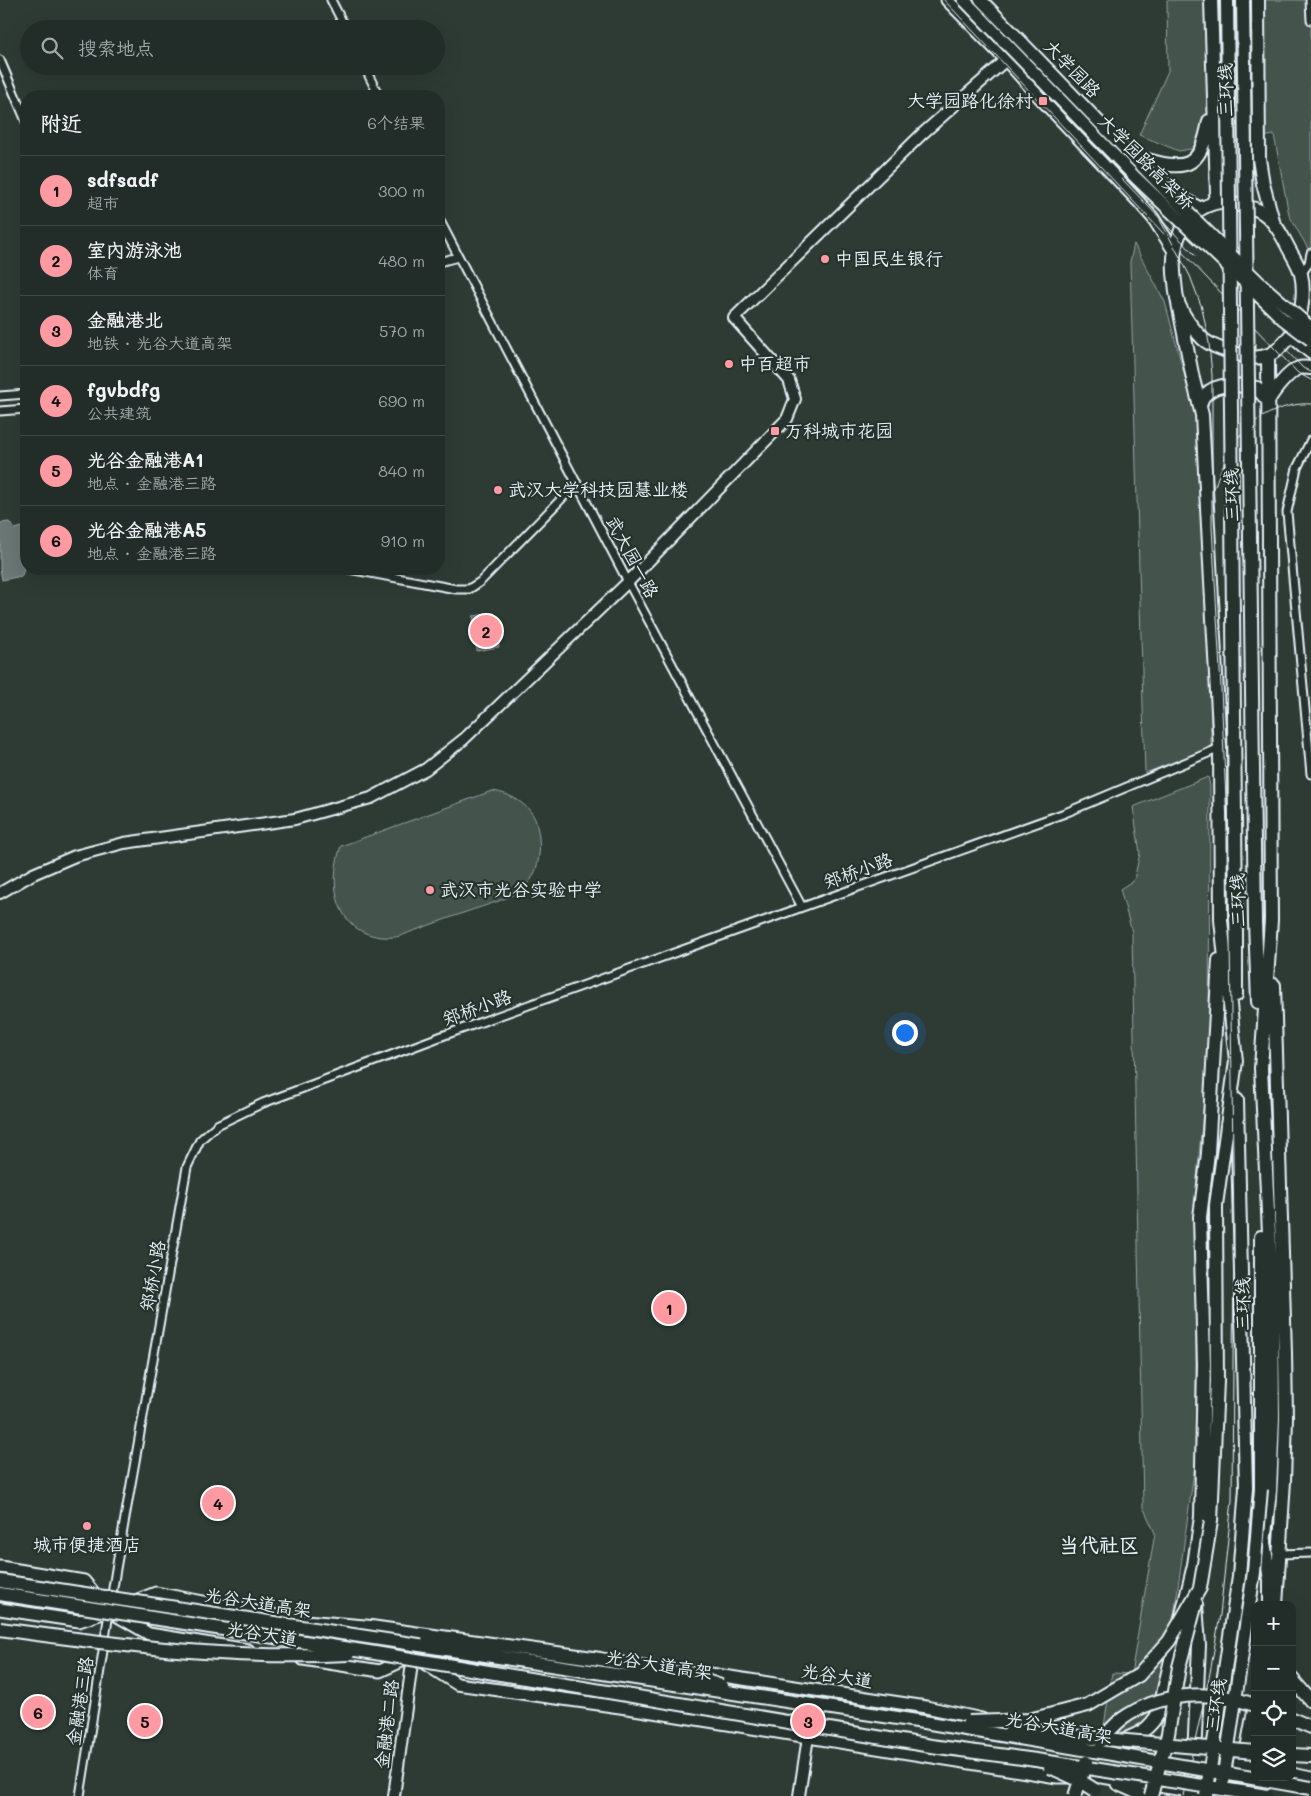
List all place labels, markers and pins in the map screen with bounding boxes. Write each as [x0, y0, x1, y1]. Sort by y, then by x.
place label: 大学园路化徐村 [907, 88, 1033, 112]
marker: 大学园路化徐村 [1037, 95, 1049, 107]
place label: 中国民生银行 [835, 246, 943, 270]
marker: 中国民生银行 [819, 253, 831, 265]
place label: 中百超市 [739, 351, 811, 375]
marker: 中百超市 [723, 358, 735, 370]
place label: 万科城市花园 [785, 418, 893, 442]
marker: 万科城市花园 [769, 425, 781, 437]
place label: 武汉大学科技园慧业楼 [508, 477, 688, 501]
marker: 武汉大学科技园慧业楼 [492, 484, 504, 496]
pin: 2 [470, 612, 502, 650]
place label: 武汉市光谷实验中学 [440, 877, 602, 901]
marker: 武汉市光谷实验中学 [424, 884, 436, 896]
pin: 1 [653, 1289, 685, 1327]
pin: 4 [202, 1484, 234, 1522]
marker: 城市便捷酒店 [81, 1520, 93, 1532]
place label: 城市便捷酒店 [33, 1532, 141, 1556]
pin: 6 [22, 1693, 54, 1731]
pin: 5 [129, 1702, 161, 1740]
pin: 3 [792, 1702, 824, 1740]

